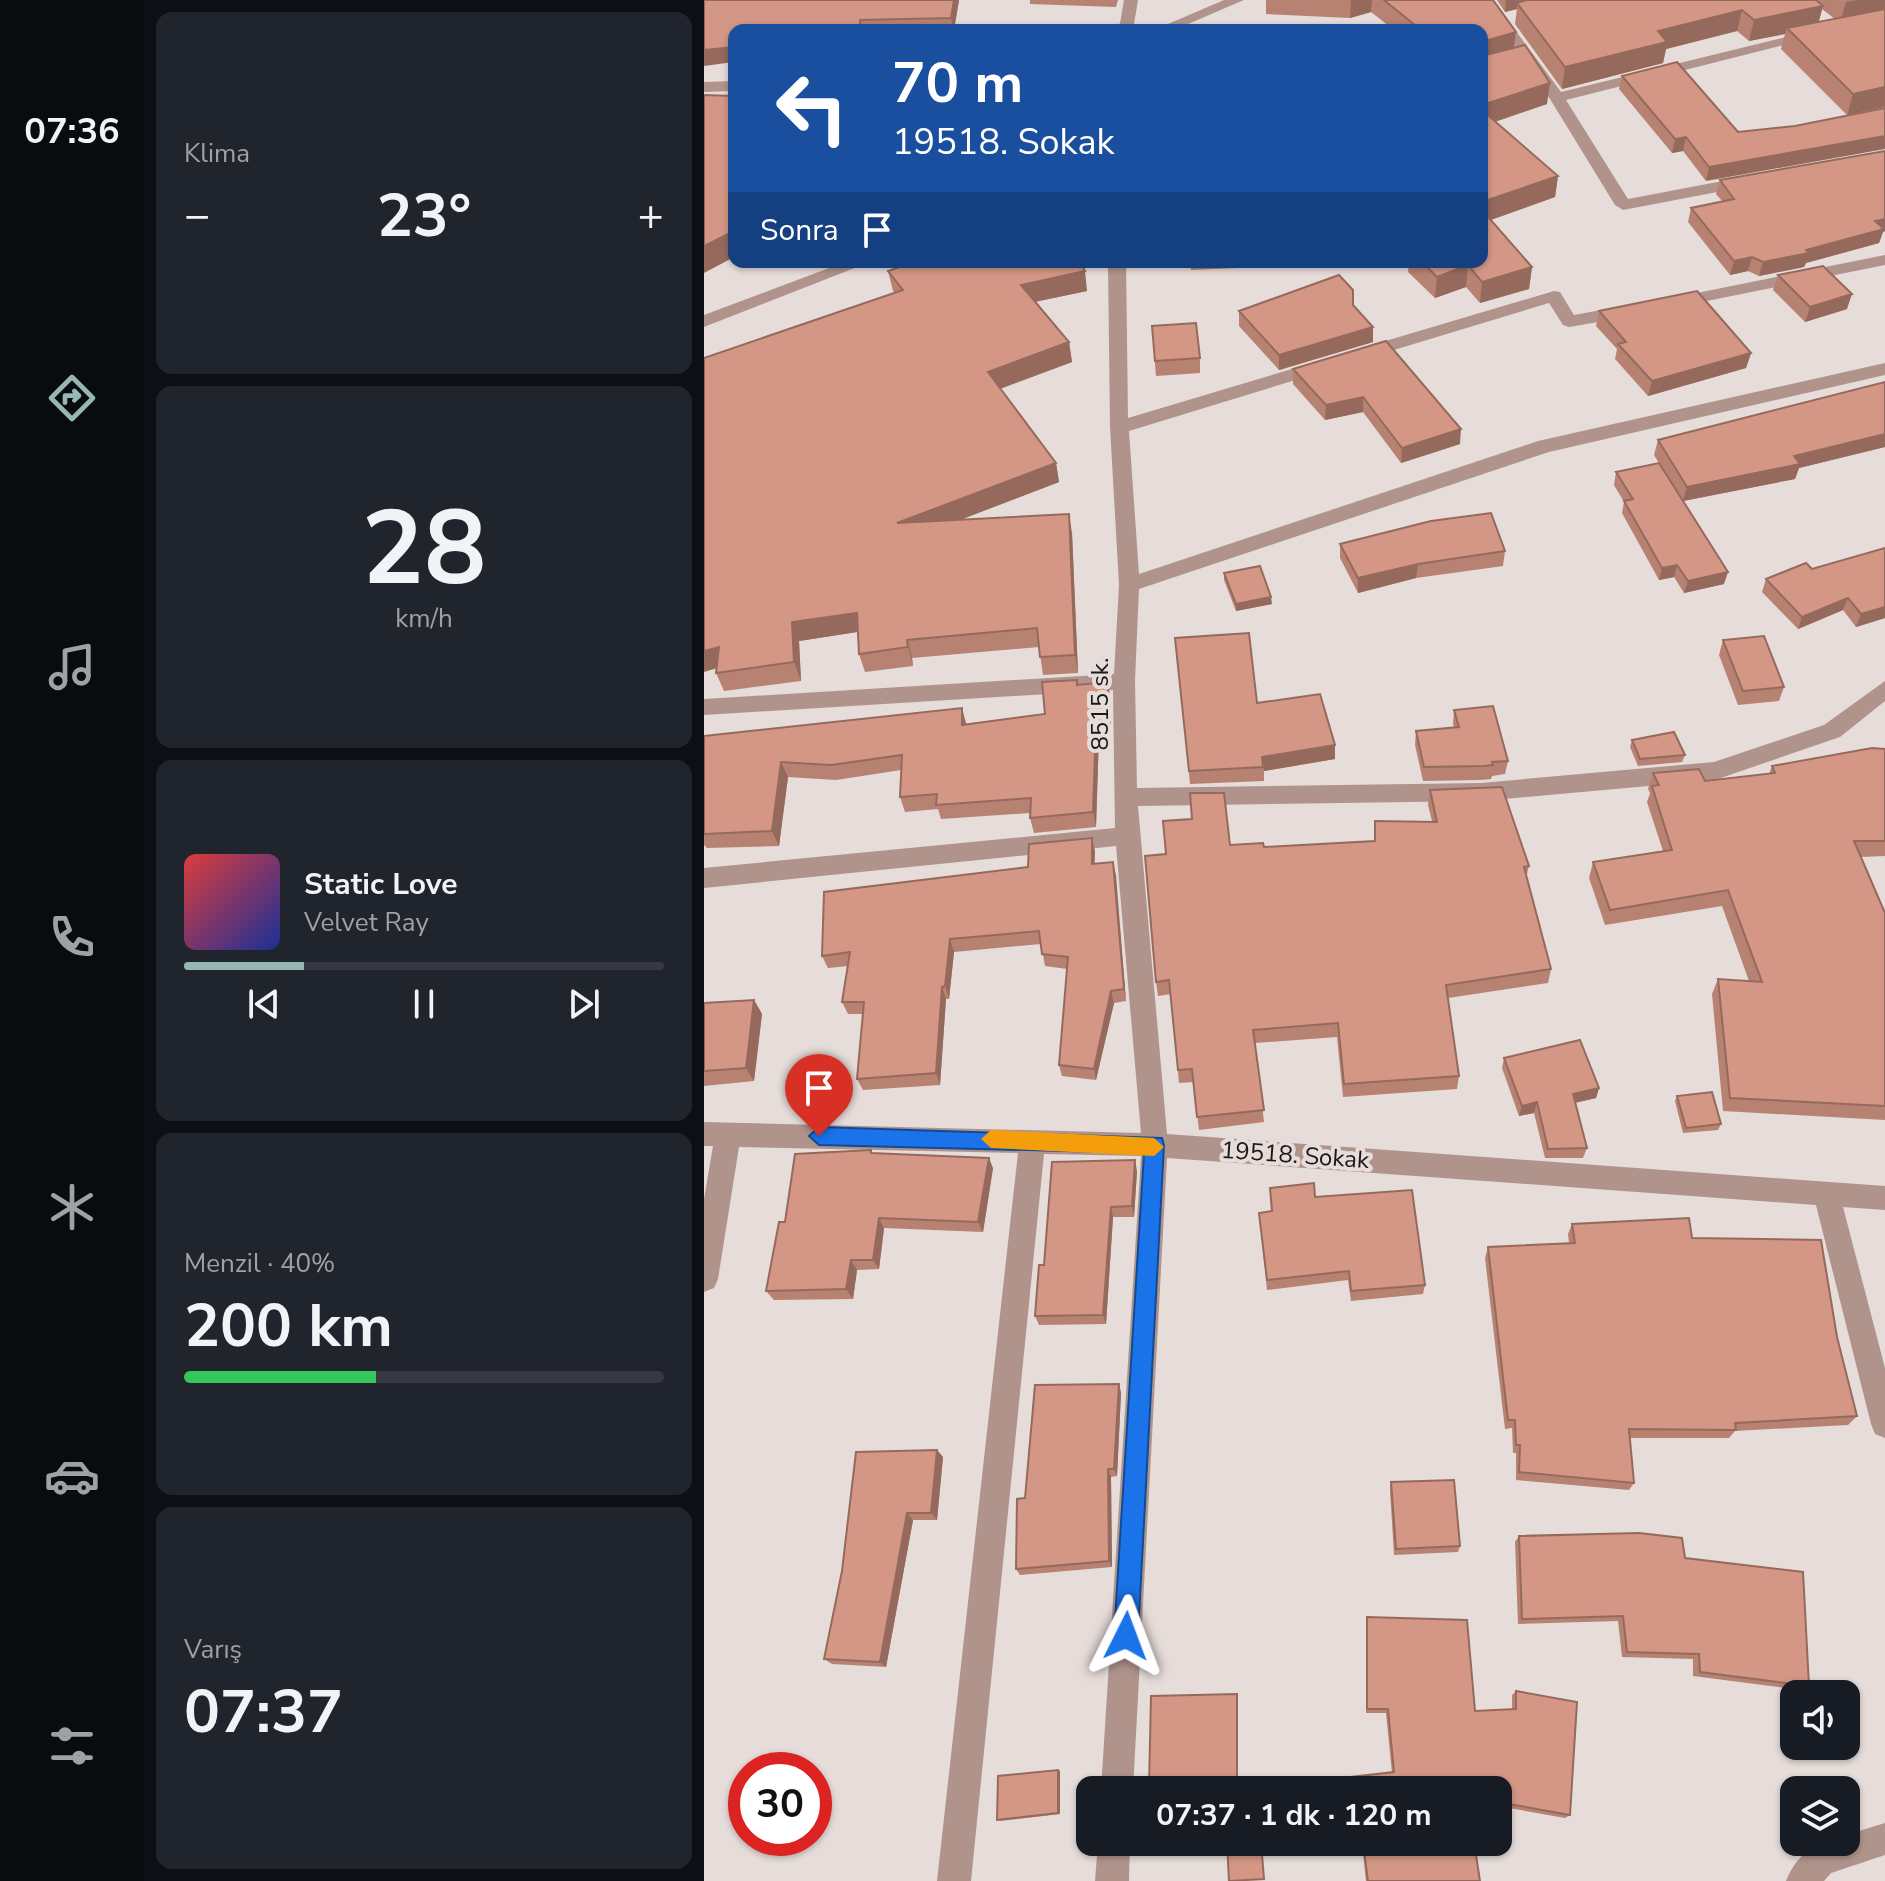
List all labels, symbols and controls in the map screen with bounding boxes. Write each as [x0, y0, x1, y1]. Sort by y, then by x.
text: 70 m [892, 45, 1023, 122]
icon: left [760, 56, 864, 160]
text: 07:36 [24, 107, 120, 156]
text: 19518. Sokak [892, 118, 1115, 167]
text: Klima [184, 136, 250, 171]
text: 23° [377, 175, 471, 257]
text: − [184, 186, 210, 246]
text: + [638, 186, 664, 246]
icon: arrive [855, 208, 899, 252]
text: Sonra [760, 210, 839, 251]
icon: directions [44, 370, 100, 426]
text: 28 [362, 478, 486, 620]
text: km/h [395, 601, 453, 636]
icon: music [44, 639, 100, 695]
street label: 8515 sk. [1084, 657, 1116, 751]
text: Static Love [304, 864, 458, 905]
text: Velvet Ray [304, 905, 429, 940]
icon: phone [44, 909, 100, 965]
icon: previous [242, 982, 286, 1026]
icon: pause [402, 982, 446, 1026]
icon: next [562, 982, 606, 1026]
pin [785, 1054, 853, 1136]
icon: arrive [797, 1066, 841, 1110]
street label: 19518. Sokak [1220, 1134, 1371, 1176]
icon: climate [44, 1179, 100, 1235]
text: Menzil · 40% [184, 1246, 335, 1281]
text: 200 km [184, 1285, 393, 1367]
icon: car [44, 1448, 100, 1504]
position arrow [1084, 1594, 1168, 1678]
text: Varış [184, 1632, 242, 1667]
text: 07:37 [184, 1671, 343, 1753]
map controls [1780, 1680, 1860, 1856]
button: sound [1780, 1680, 1860, 1760]
icon: filters [44, 1718, 100, 1774]
speed limit sign: 30 [728, 1752, 832, 1856]
button: layers [1780, 1776, 1860, 1856]
text: 07:37 · 1 dk · 120 m [1156, 1795, 1432, 1836]

